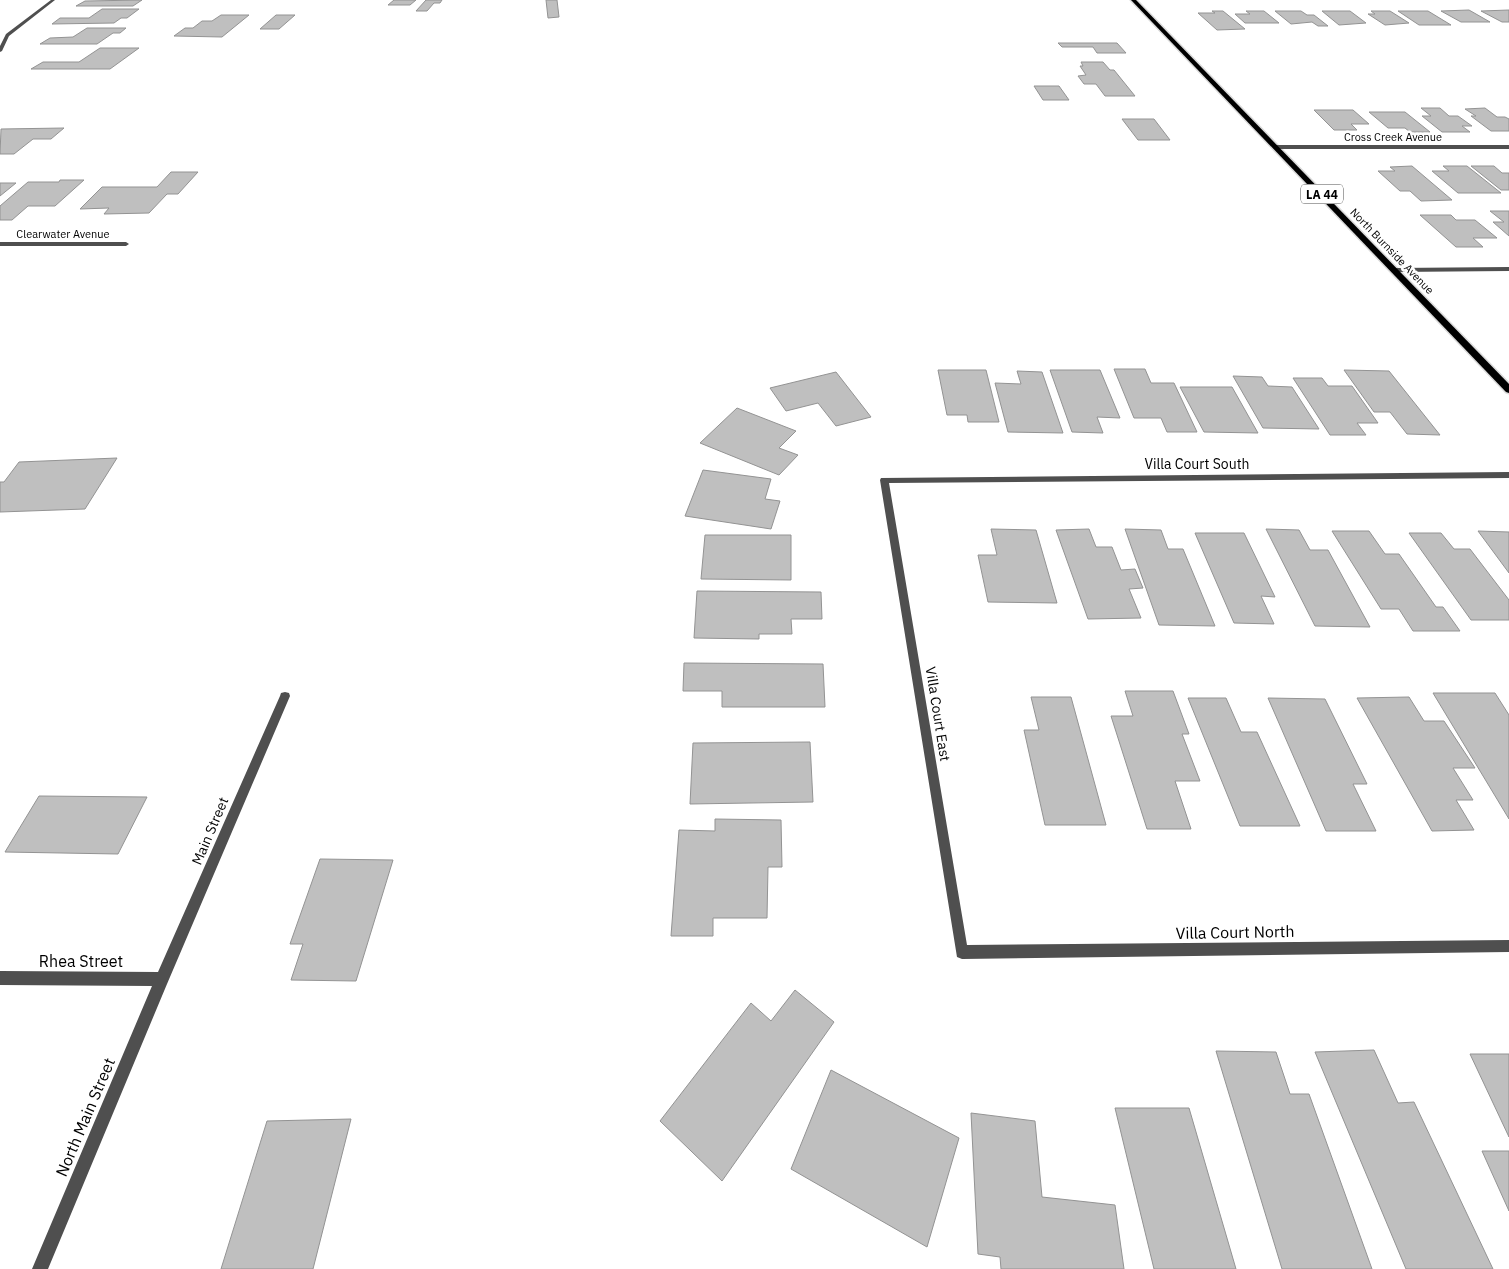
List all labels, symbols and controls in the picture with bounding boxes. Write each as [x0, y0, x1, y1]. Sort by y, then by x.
street label: Cross Creek Avenue [1344, 130, 1442, 144]
road number: LA 44 [1301, 184, 1343, 203]
street label: North Burnside Avenue [1347, 205, 1437, 297]
street label: Clearwater Avenue [16, 227, 110, 241]
street label: Villa Court South [1144, 455, 1250, 473]
street label: Villa Court East [922, 665, 954, 763]
street label: Main Street [188, 794, 232, 868]
street label: Villa Court North [1175, 921, 1295, 943]
street label: Rhea Street [39, 951, 123, 971]
street label: North Main Street [51, 1055, 119, 1179]

